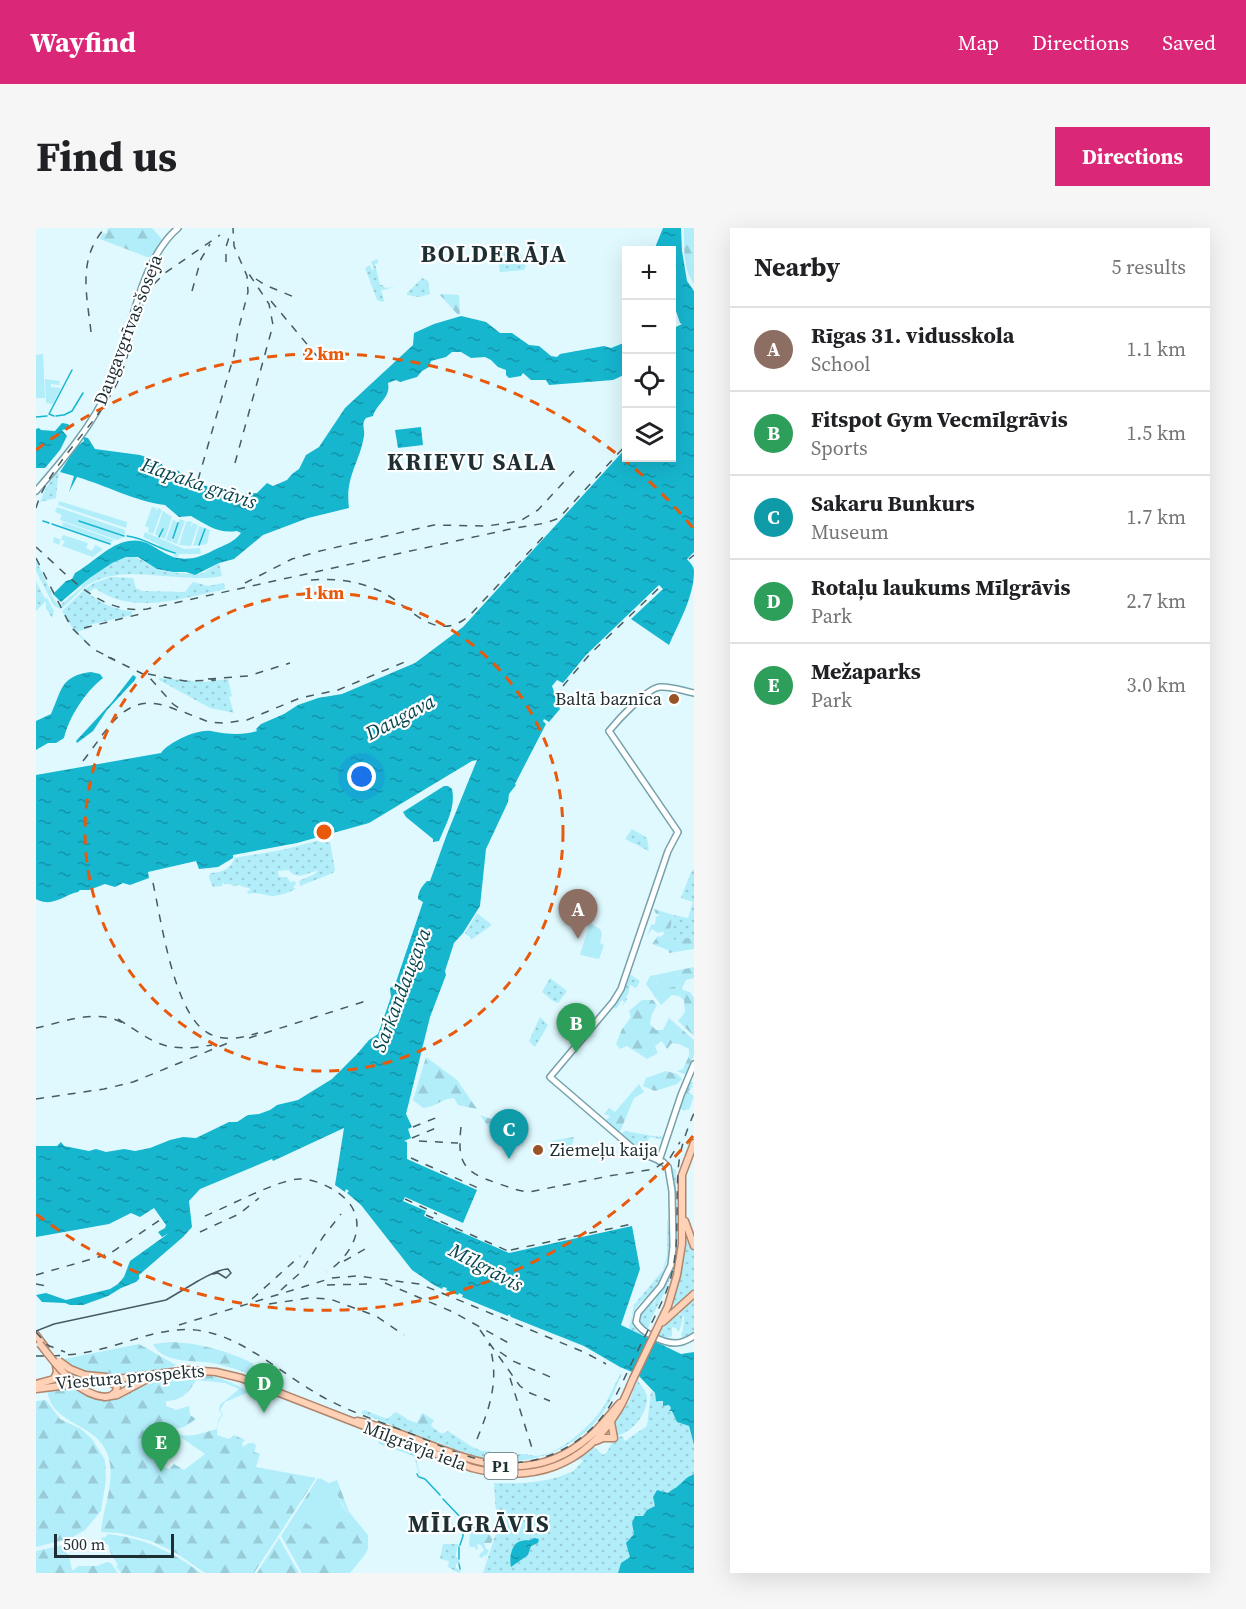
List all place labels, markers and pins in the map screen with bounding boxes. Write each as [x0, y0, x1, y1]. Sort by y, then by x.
place label: Baltā baznīca [555, 686, 663, 711]
marker: Baltā baznīca [667, 692, 681, 706]
centre of rings [314, 822, 334, 842]
pin: A [558, 890, 598, 939]
pin: B [556, 1004, 596, 1053]
pin: C [490, 1110, 528, 1159]
place label: Ziemeļu kaija [550, 1137, 659, 1162]
marker: Ziemeļu kaija [531, 1143, 545, 1157]
pin: D [244, 1364, 284, 1413]
pin: E [142, 1422, 180, 1472]

